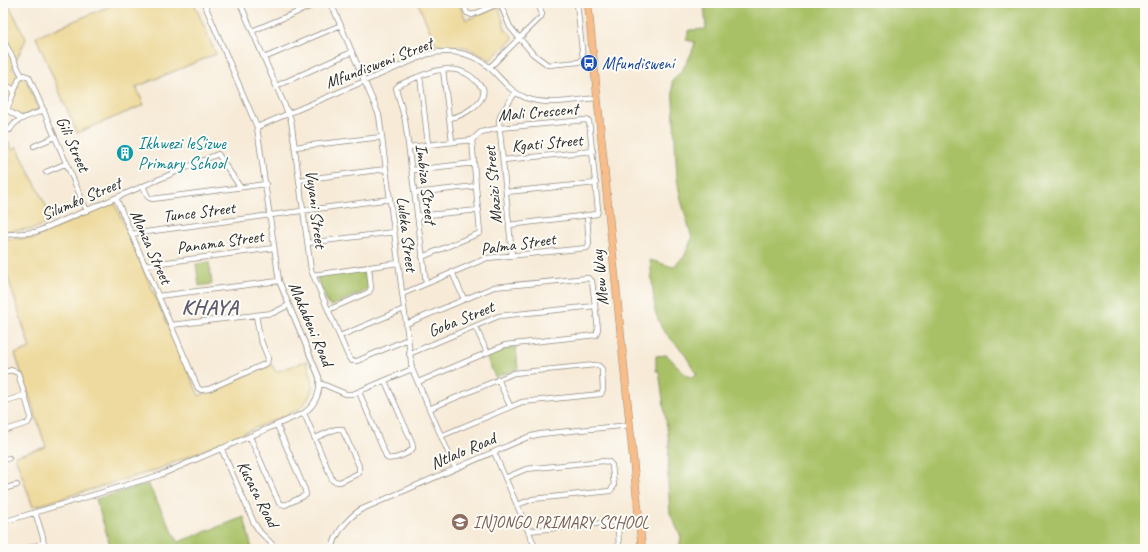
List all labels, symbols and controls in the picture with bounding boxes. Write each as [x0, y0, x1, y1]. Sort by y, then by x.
street label: Mfundisweni Street [322, 32, 438, 93]
bus stop icon: Mfundisweni [579, 53, 599, 73]
place label: Mfundisweni [602, 53, 676, 74]
street label: Mali Crescent [497, 98, 581, 126]
street label: Gili Street [52, 113, 95, 177]
street label: Kgati Street [511, 129, 586, 157]
place label: Ikhwezi leSizwe Primary School [138, 133, 228, 174]
building icon: Ikhwezi leSizwe Primary School [115, 143, 135, 163]
street label: Imbiza Street [411, 143, 442, 227]
street label: Mazizi Street [479, 143, 507, 225]
street label: Vuyani Street [301, 169, 331, 252]
street label: Silumko Street [38, 172, 126, 225]
street label: Luleka Street [392, 195, 422, 275]
street label: Tunce Street [162, 197, 239, 227]
street label: Monza Street [125, 207, 178, 289]
street label: Panama Street [175, 225, 267, 258]
street label: Palma Street [479, 228, 559, 260]
street label: Mew Way [587, 248, 613, 307]
street label: Makabeni Road [284, 279, 339, 371]
district label: KHAYA [181, 294, 239, 320]
street label: Goba Street [425, 295, 499, 342]
street label: Ntlalo Road [427, 427, 501, 474]
street label: Kusasa Road [232, 457, 285, 533]
school or university icon: INJONGO PRIMARY SCHOOL [450, 512, 470, 532]
place label: INJONGO PRIMARY SCHOOL [473, 512, 649, 533]

